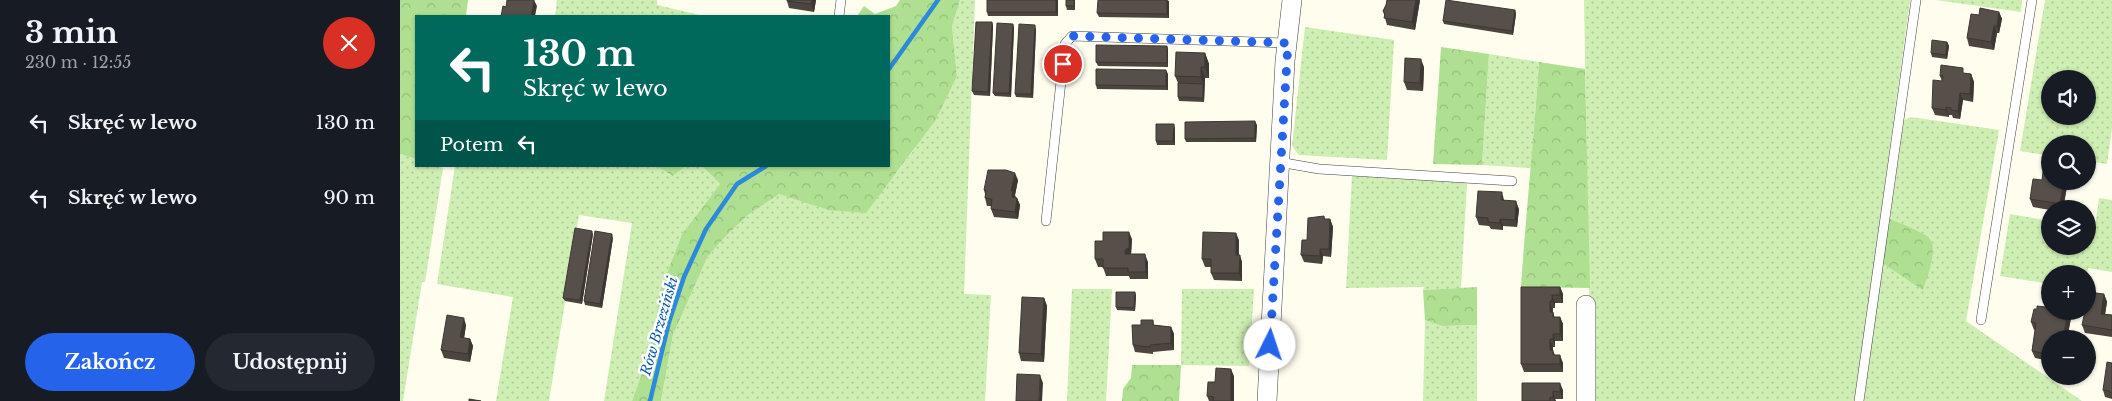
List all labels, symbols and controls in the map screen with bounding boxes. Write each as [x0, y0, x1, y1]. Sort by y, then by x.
text: 3 min [25, 14, 118, 51]
button: close [323, 17, 375, 69]
text: 130 m [523, 32, 635, 75]
icon: left [440, 35, 505, 100]
pin [1042, 43, 1084, 85]
icon: arrive [1049, 50, 1077, 78]
text: 230 m · 12:55 [25, 52, 131, 72]
map controls [2041, 70, 2096, 385]
button: sound [2041, 70, 2096, 125]
text: Skręć w lewo [523, 75, 668, 102]
icon: left [25, 109, 53, 137]
text: Skręć w lewo [68, 111, 197, 134]
text: 130 m [315, 111, 375, 134]
icon: left [513, 130, 541, 158]
text: Potem [440, 133, 503, 156]
button: search [2041, 135, 2096, 190]
icon: left [25, 184, 53, 212]
text: Skręć w lewo [68, 186, 197, 209]
text: 90 m [323, 186, 375, 209]
button: layers [2041, 200, 2096, 255]
button: + [2041, 265, 2096, 320]
water label: Rów Brzeziński [636, 274, 682, 378]
position arrow [1243, 318, 1295, 370]
button: − [2041, 330, 2096, 385]
button: Zakończ [25, 333, 195, 391]
button: Udostępnij [205, 333, 375, 391]

